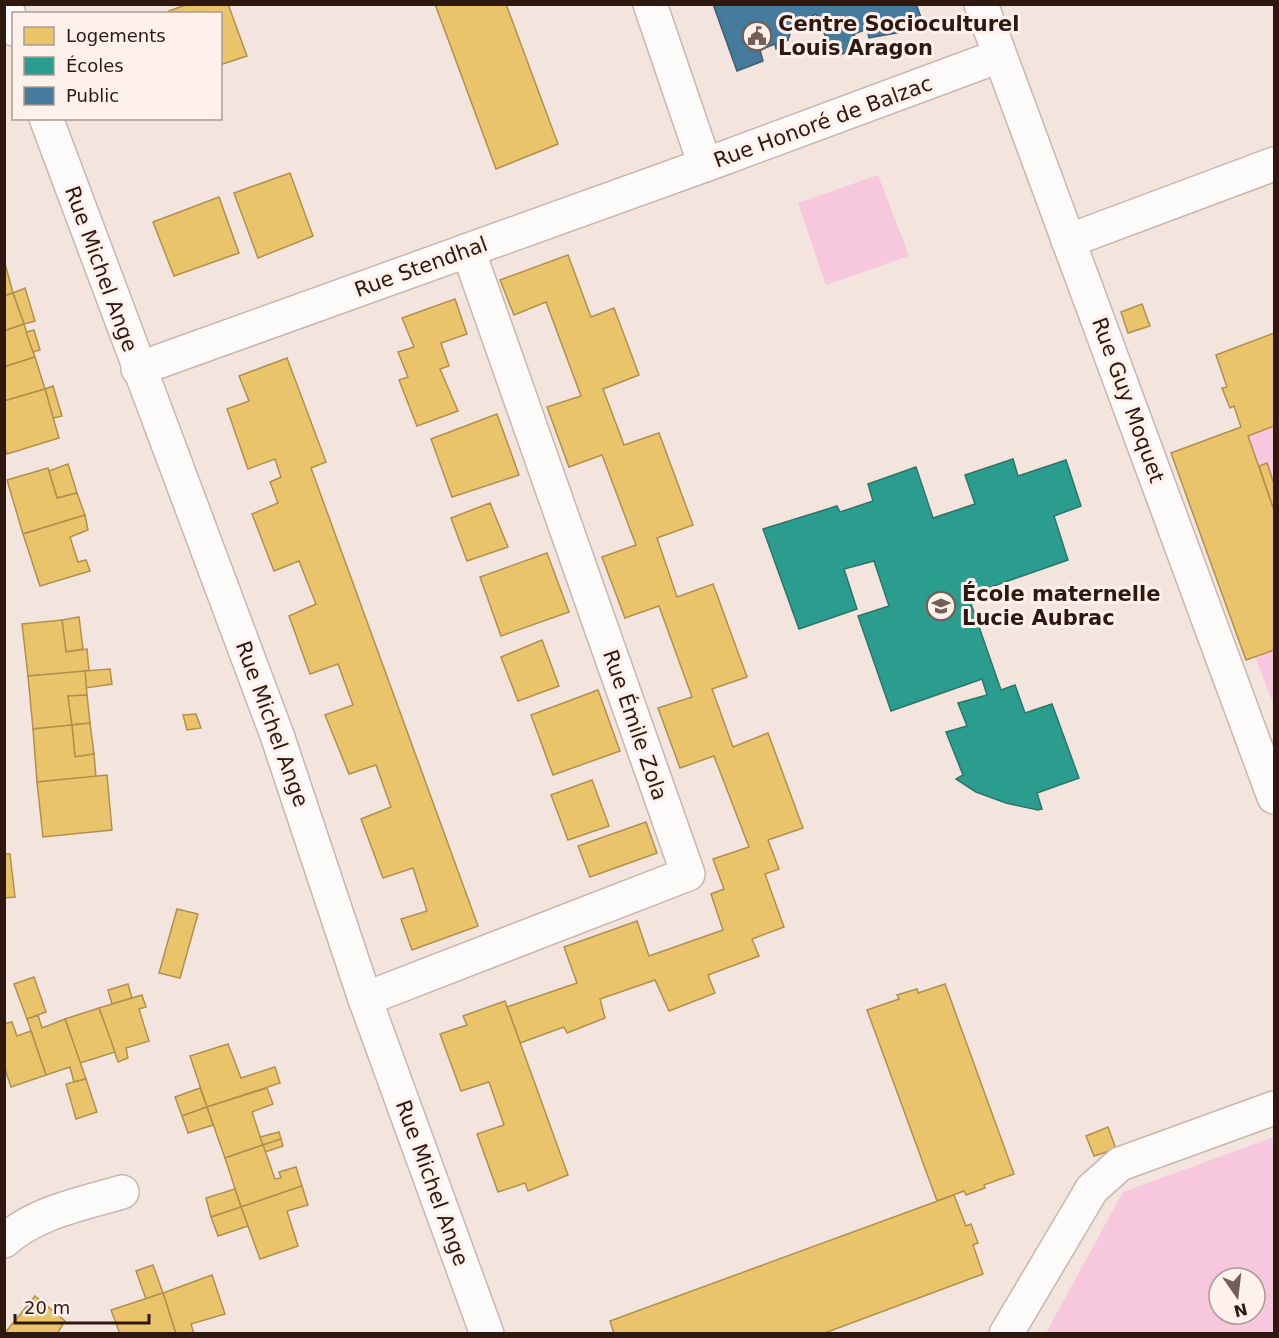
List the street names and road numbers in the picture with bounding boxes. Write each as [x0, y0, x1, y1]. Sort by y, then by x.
street label: Rue Honoré de Balzac [711, 71, 935, 173]
street label: Rue Michel Ange [60, 183, 142, 355]
street label: Rue Stendhal [351, 232, 491, 302]
street label: Rue Guy Moquet [1087, 314, 1169, 486]
street label: Rue Michel Ange [231, 638, 313, 810]
street label: Rue Émile Zola [598, 646, 673, 803]
street label: Rue Michel Ange [391, 1097, 473, 1269]

